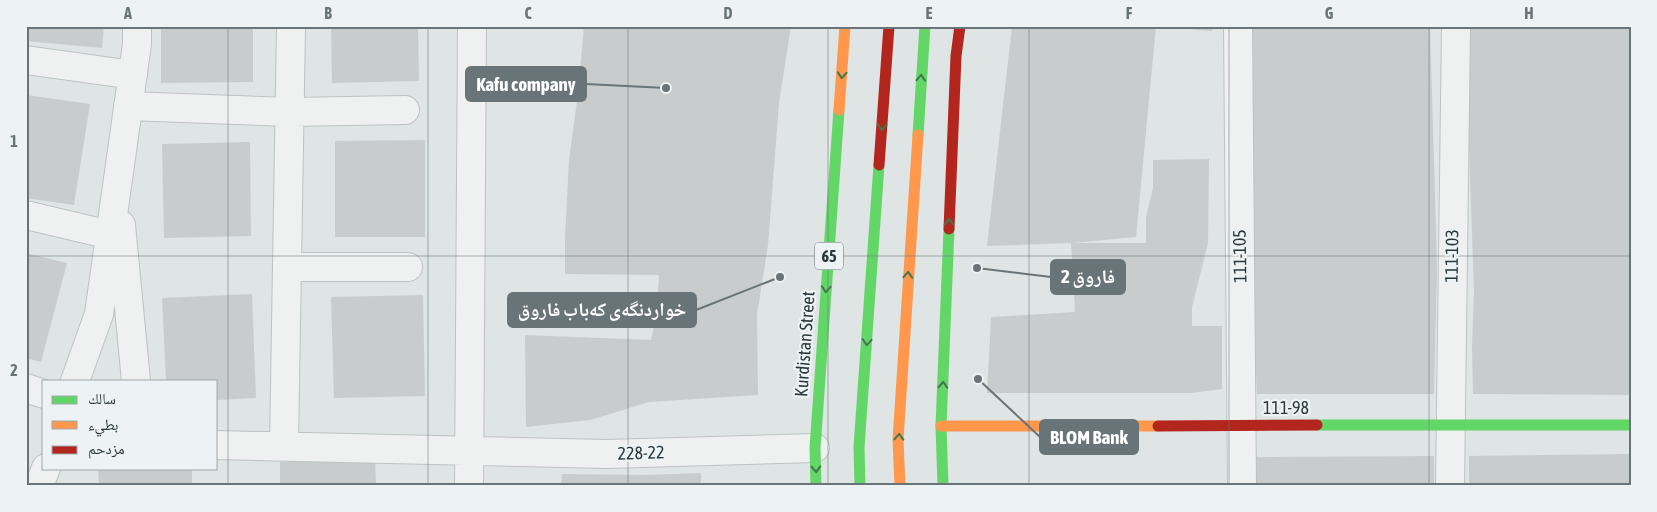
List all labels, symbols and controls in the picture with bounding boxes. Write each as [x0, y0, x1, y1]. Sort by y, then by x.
text: A [123, 4, 132, 22]
text: B [324, 4, 332, 22]
text: C [524, 4, 532, 22]
text: D [724, 4, 733, 22]
text: E [926, 4, 933, 22]
text: F [1126, 4, 1133, 22]
text: G [1325, 4, 1334, 22]
text: H [1524, 4, 1534, 22]
callout: Kafu company [466, 67, 586, 101]
one-way arrow [836, 71, 847, 79]
text: Kafu company [476, 73, 576, 95]
one-way arrow [915, 73, 926, 81]
one-way arrow [876, 124, 887, 132]
text: 1 [10, 132, 18, 150]
one-way arrow [944, 218, 955, 226]
street label: 111-105 [1229, 229, 1250, 283]
street label: 111-103 [1441, 229, 1462, 283]
road number: 65 [815, 242, 843, 270]
callout: فاروق 2 [1051, 260, 1125, 294]
text: فاروق 2 [1061, 265, 1115, 288]
one-way arrow [903, 271, 914, 279]
one-way arrow [821, 286, 832, 294]
street label: Kurdistan Street [790, 290, 819, 398]
callout: خواردنگەی کەباب فاروق [508, 293, 696, 327]
text: خواردنگەی کەباب فاروق [518, 298, 686, 321]
one-way arrow [861, 338, 872, 346]
text: 2 [10, 361, 18, 379]
legend [42, 380, 218, 470]
one-way arrow [938, 380, 948, 388]
text: سالك [88, 390, 116, 407]
street label: 111-98 [1263, 397, 1309, 418]
text: بطيء [88, 416, 118, 437]
callout: BLOM Bank [1040, 420, 1138, 454]
text: BLOM Bank [1050, 426, 1129, 448]
one-way arrow [894, 433, 904, 440]
text: مزدحم [88, 440, 125, 459]
street label: 228-22 [617, 441, 665, 464]
one-way arrow [810, 465, 821, 473]

